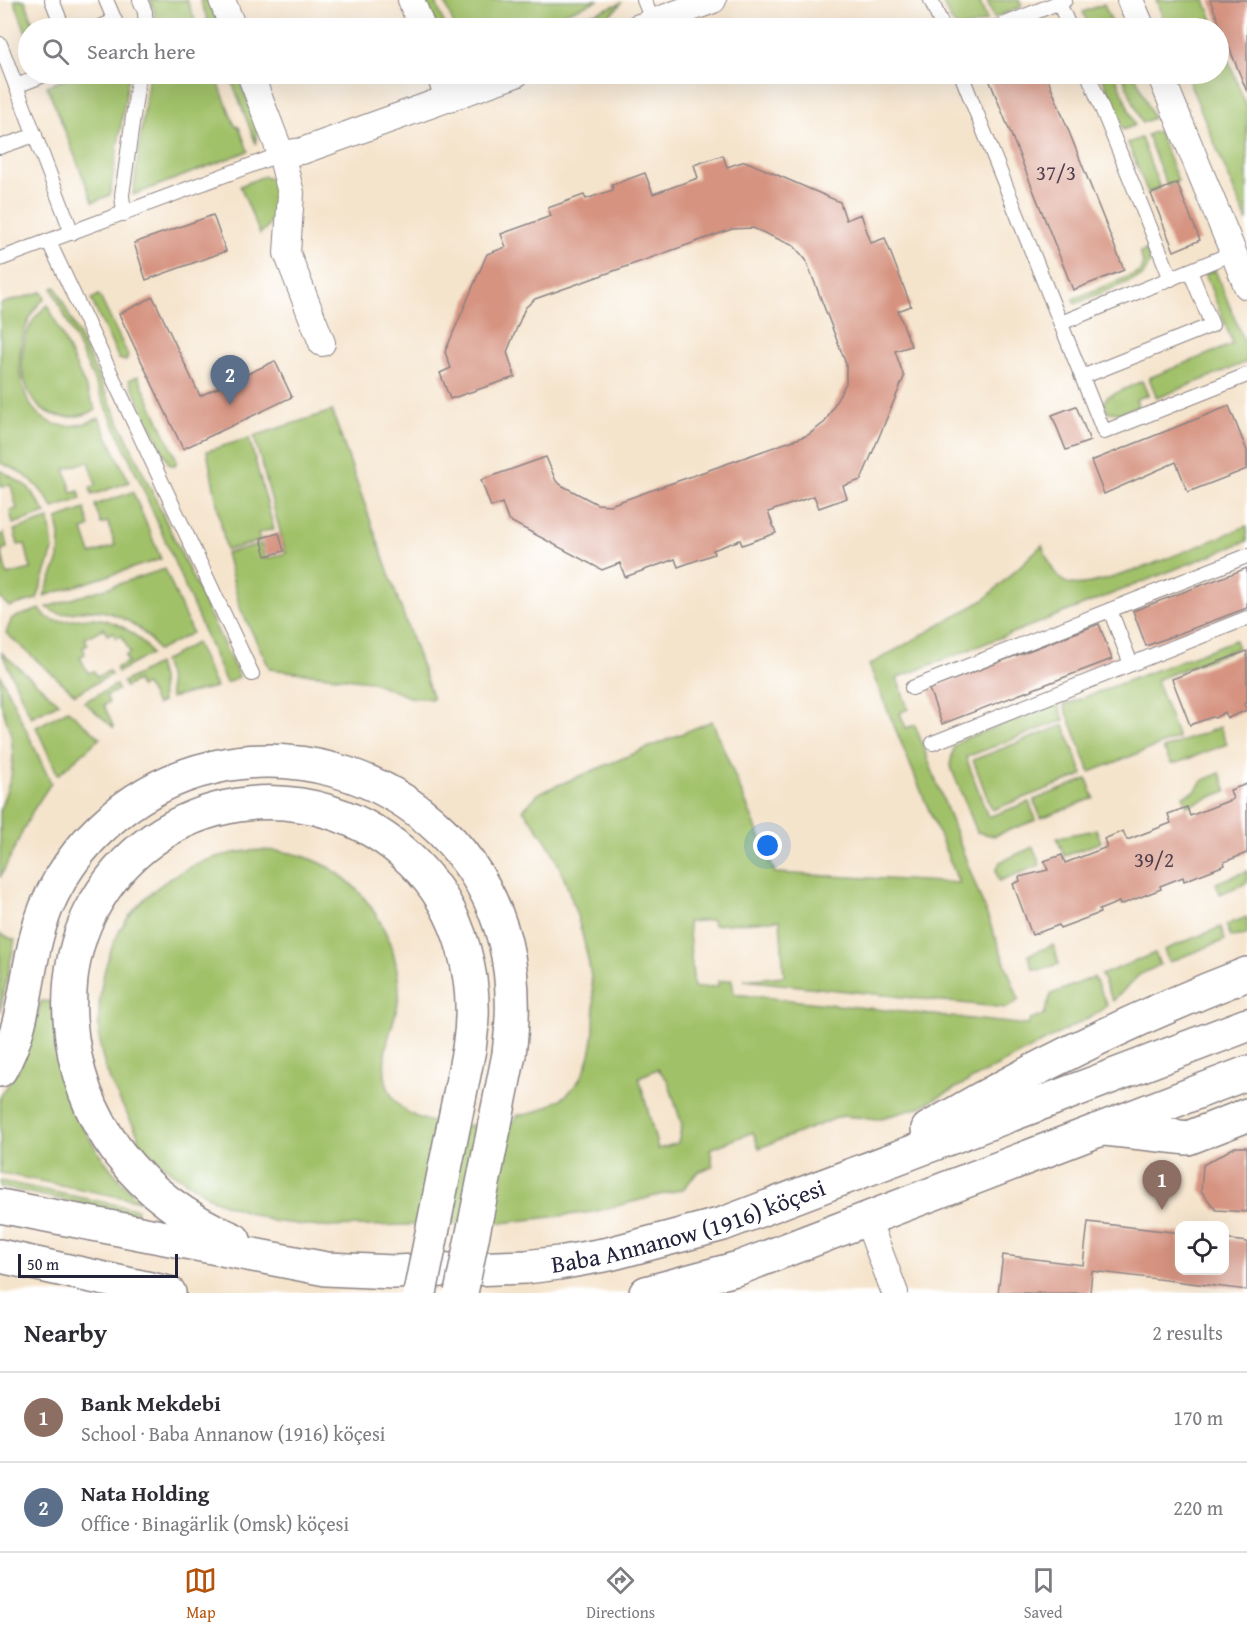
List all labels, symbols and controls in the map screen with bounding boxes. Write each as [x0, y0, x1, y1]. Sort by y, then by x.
search box [18, 18, 1229, 84]
icon: search [39, 35, 72, 68]
text: Search here [87, 35, 196, 67]
house number: 37/3 [1036, 157, 1076, 188]
pin: 2 [210, 356, 250, 405]
your location [753, 831, 782, 860]
house number: 39/2 [1134, 844, 1174, 875]
pin: 1 [1142, 1160, 1182, 1210]
street label: Baba Annanow (1916) köçesi [549, 1169, 830, 1281]
map controls [1175, 1221, 1229, 1275]
button: locate [1175, 1221, 1229, 1275]
scale bar [18, 1251, 178, 1278]
text: 50 m [27, 1252, 59, 1276]
text: Nearby [24, 1313, 107, 1352]
text: 2 results [1152, 1318, 1223, 1347]
text: Bank Mekdebi [81, 1387, 221, 1419]
text: 1 [38, 1403, 49, 1432]
text: 170 m [1173, 1403, 1223, 1432]
text: School · Baba Annanow (1916) köçesi [81, 1419, 385, 1448]
text: Nata Holding [81, 1477, 209, 1509]
text: 2 [38, 1493, 49, 1522]
text: 220 m [1173, 1493, 1223, 1522]
text: Office · Binagärlik (Omsk) köçesi [81, 1509, 349, 1538]
tab: Map [184, 1564, 217, 1624]
tab: Directions [586, 1564, 655, 1624]
tab: Saved [1024, 1564, 1063, 1624]

